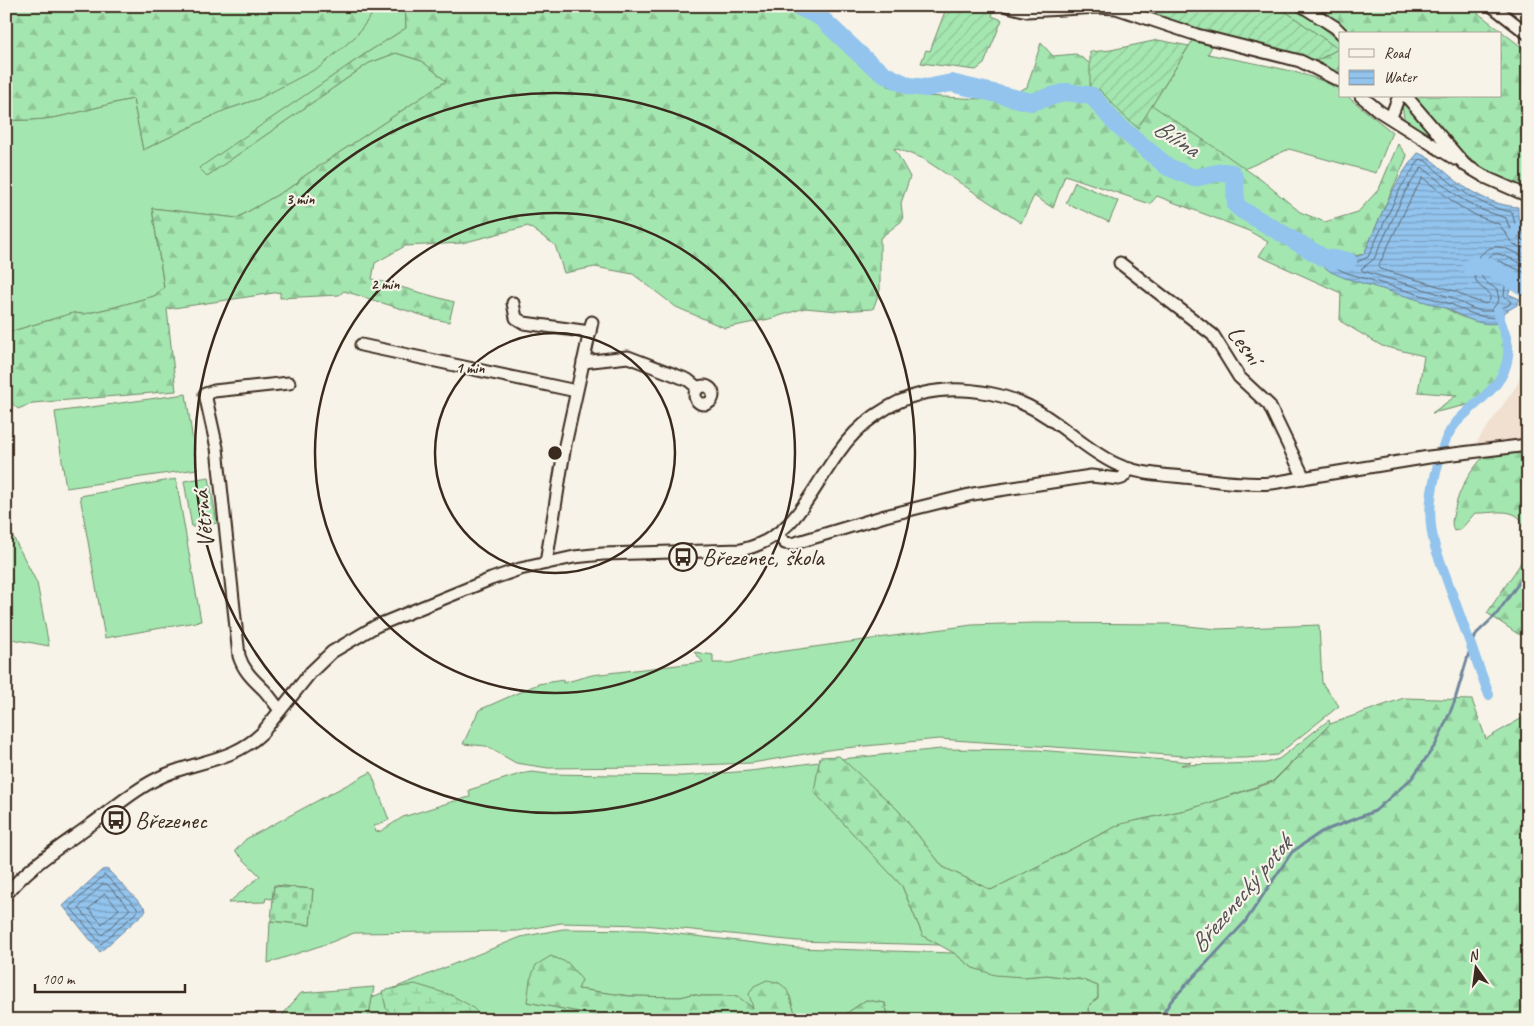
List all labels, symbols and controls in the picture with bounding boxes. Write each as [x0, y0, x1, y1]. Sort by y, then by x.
legend [1339, 32, 1502, 98]
text: Road [1384, 44, 1411, 63]
text: Water [1384, 68, 1418, 87]
water label: Bílina [1148, 111, 1207, 165]
text: 3 min [286, 190, 315, 209]
text: 2 min [371, 275, 400, 294]
street label: Lesní [1221, 319, 1272, 374]
text: 1 min [456, 359, 485, 378]
centre of rings [546, 444, 564, 462]
street label: Větrná [185, 486, 221, 549]
bus stop icon: Březenec, škola [668, 542, 698, 572]
place label: Březenec, škola [702, 542, 825, 572]
bus stop icon: Březenec [101, 805, 131, 835]
place label: Březenec [135, 805, 208, 835]
water label: Březenecký potok [1183, 826, 1302, 960]
north arrow [1452, 944, 1502, 994]
text: N [1467, 946, 1481, 965]
scale bar [35, 961, 185, 993]
text: 100 m [42, 970, 76, 989]

